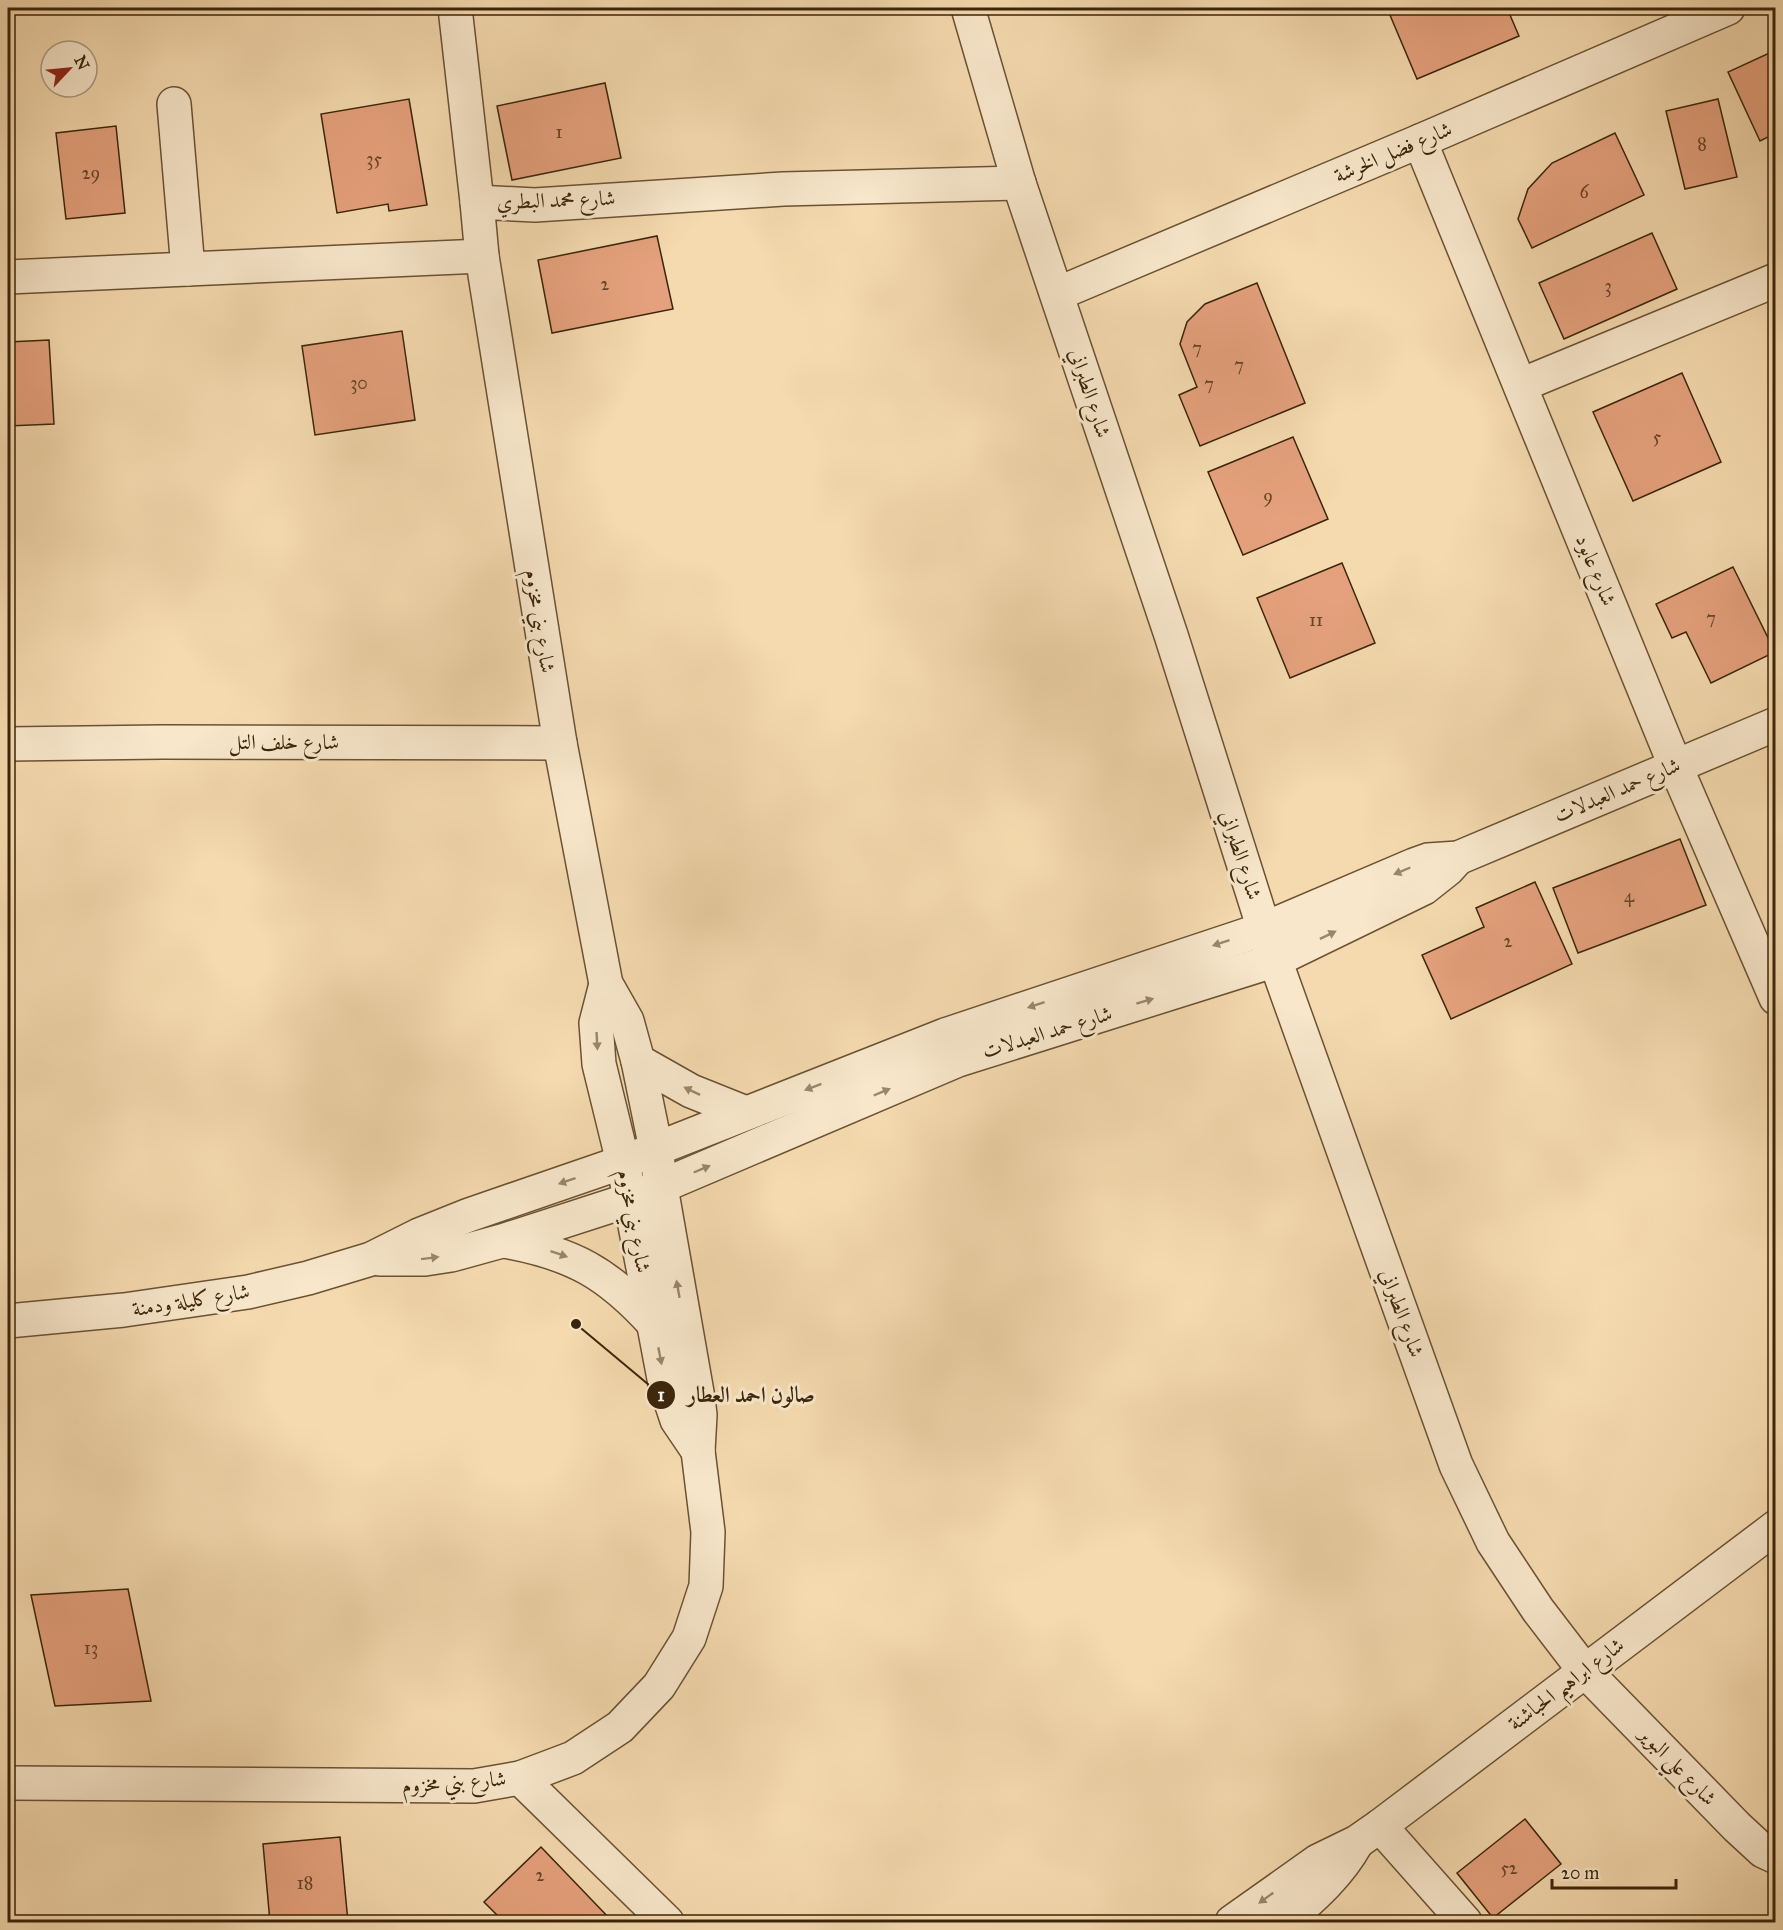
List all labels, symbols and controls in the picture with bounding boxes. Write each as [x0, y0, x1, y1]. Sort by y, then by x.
north arrow [39, 39, 99, 99]
text: N [71, 52, 94, 73]
street label: شارع فضل الخرشة [1330, 116, 1458, 193]
house number: 1 [555, 121, 563, 143]
house number: 8 [1697, 133, 1707, 155]
house number: 35 [366, 148, 382, 170]
house number: 29 [82, 162, 100, 184]
house number: 6 [1579, 181, 1589, 203]
street label: شارع محمد البطري [496, 185, 616, 220]
house number: 2 [601, 273, 610, 295]
house number: 3 [1604, 275, 1612, 297]
house number: 7 [1192, 337, 1202, 359]
street label: شارع الطبراني [1059, 345, 1117, 442]
house number: 7 [1234, 354, 1244, 376]
house number: 30 [350, 372, 368, 394]
house number: 7 [1204, 373, 1214, 395]
house number: 5 [1653, 426, 1662, 448]
house number: 9 [1263, 485, 1273, 507]
street label: شارع عابود [1565, 531, 1622, 611]
street label: شارع بني مخزوم [513, 567, 561, 676]
house number: 7 [1706, 607, 1716, 629]
house number: 11 [1309, 609, 1323, 631]
street label: شارع خلف التل [229, 729, 339, 760]
street label: شارع حمد العبدلات [1550, 752, 1686, 833]
street label: شارع الطبراني [1210, 807, 1268, 904]
one-way arrow [1392, 866, 1410, 876]
house number: 4 [1624, 885, 1635, 907]
one-way arrow [1319, 930, 1336, 939]
house number: 2 [1504, 930, 1513, 952]
one-way arrow [1212, 939, 1230, 948]
one-way arrow [1136, 996, 1154, 1005]
street label: شارع حمد العبدلات [979, 1000, 1117, 1069]
one-way arrow [1027, 1000, 1045, 1010]
one-way arrow [592, 1032, 602, 1051]
one-way arrow [804, 1082, 822, 1092]
one-way arrow [683, 1086, 700, 1096]
one-way arrow [873, 1088, 890, 1097]
one-way arrow [694, 1164, 712, 1174]
street label: شارع بني مخزوم [605, 1167, 657, 1276]
one-way arrow [558, 1177, 576, 1187]
one-way arrow [550, 1250, 568, 1260]
one-way arrow [420, 1253, 439, 1263]
street label: شارع الطبراني [1369, 1265, 1430, 1363]
street label: شارع كليلة ودمنة [130, 1278, 252, 1327]
one-way arrow [674, 1280, 683, 1299]
one-way arrow [656, 1346, 665, 1365]
callout: صالون احمد العطار [646, 1375, 827, 1415]
text: صالون احمد العطار [684, 1381, 815, 1408]
text: 1 [657, 1384, 665, 1406]
street label: شارع ابراهيم الحباشنة [1503, 1632, 1634, 1742]
house number: 13 [84, 1637, 98, 1659]
street label: شارع علي البوير [1628, 1720, 1722, 1816]
street label: شارع بني مخزوم [401, 1765, 508, 1805]
scale bar [1552, 1852, 1676, 1890]
house number: 52 [1500, 1857, 1518, 1879]
text: 20 m [1561, 1862, 1599, 1884]
house number: 2 [536, 1864, 545, 1886]
house number: 18 [297, 1872, 313, 1894]
one-way arrow [1258, 1892, 1274, 1904]

